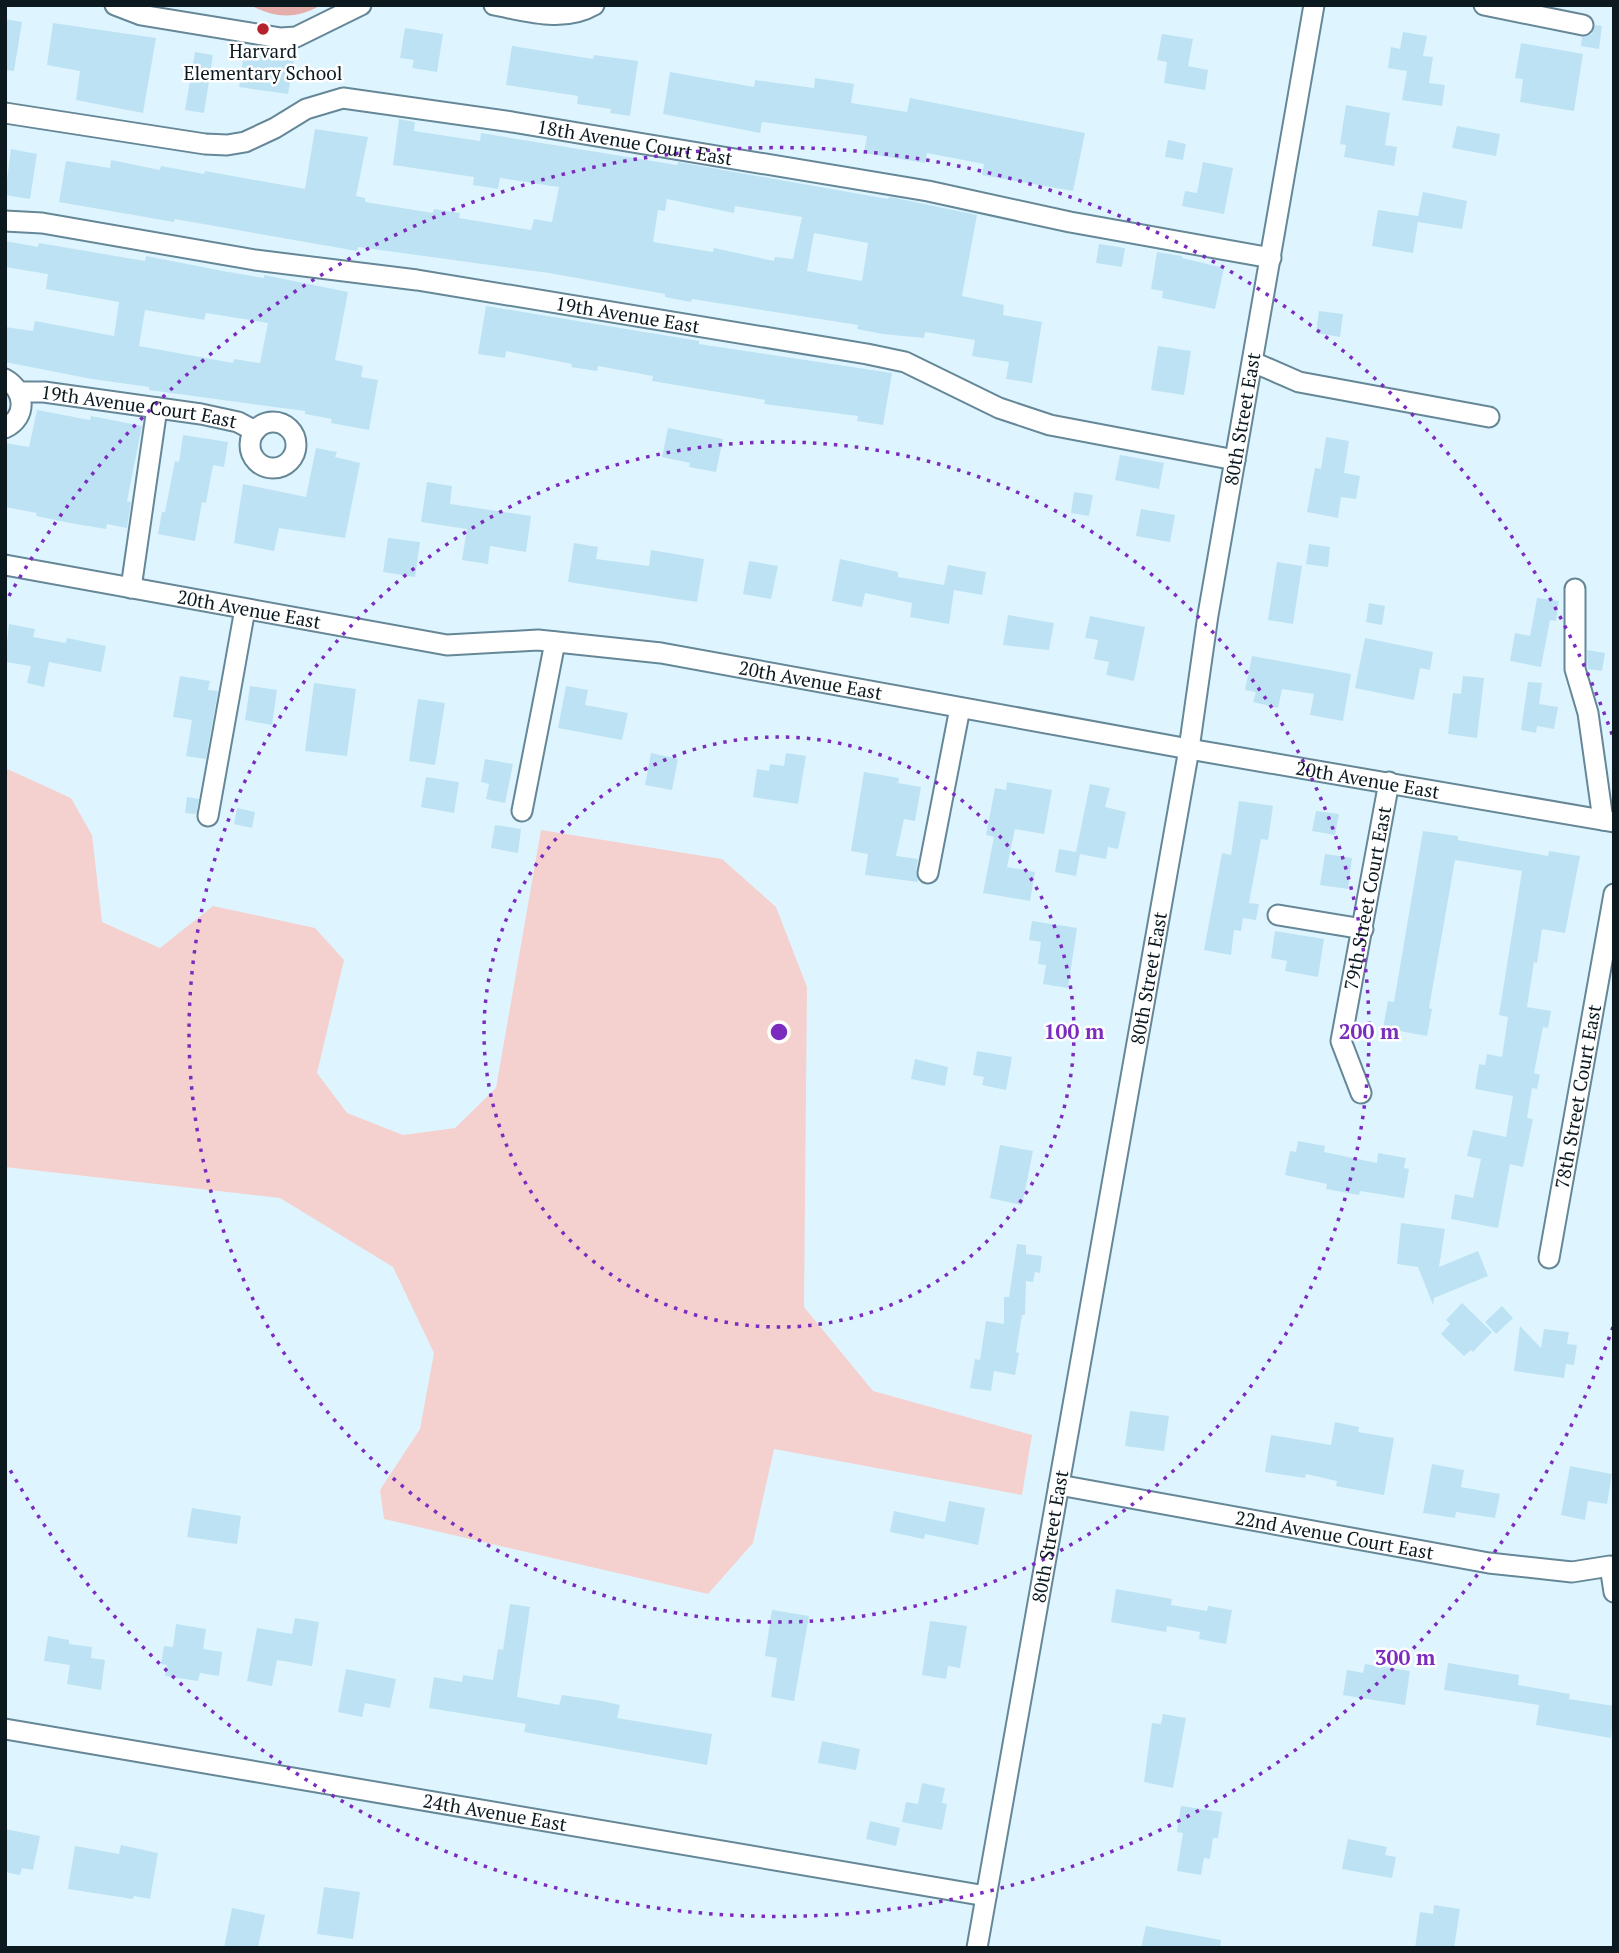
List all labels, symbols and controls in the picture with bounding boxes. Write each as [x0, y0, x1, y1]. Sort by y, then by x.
marker: Harvard Elementary School [255, 21, 271, 37]
place label: Harvard Elementary School [184, 38, 342, 85]
street label: 18th Avenue Court East [535, 113, 735, 170]
street label: 19th Avenue East [554, 290, 702, 338]
street label: 80th Street East [1218, 350, 1265, 487]
street label: 19th Avenue Court East [39, 379, 239, 433]
street label: 20th Avenue East [175, 583, 323, 634]
street label: 20th Avenue East [737, 654, 884, 705]
street label: 20th Avenue East [1294, 755, 1442, 804]
street label: 79th Street Court East [1338, 804, 1396, 992]
street label: 80th Street East [1124, 910, 1172, 1046]
street label: 78th Street Court East [1549, 1002, 1606, 1191]
text: 100 m [1044, 1017, 1105, 1045]
text: 200 m [1339, 1017, 1400, 1045]
centre of rings [767, 1020, 791, 1044]
street label: 80th Street East [1025, 1468, 1073, 1605]
street label: 22nd Avenue Court East [1233, 1504, 1436, 1565]
text: 300 m [1375, 1643, 1436, 1671]
street label: 24th Avenue East [421, 1787, 569, 1836]

